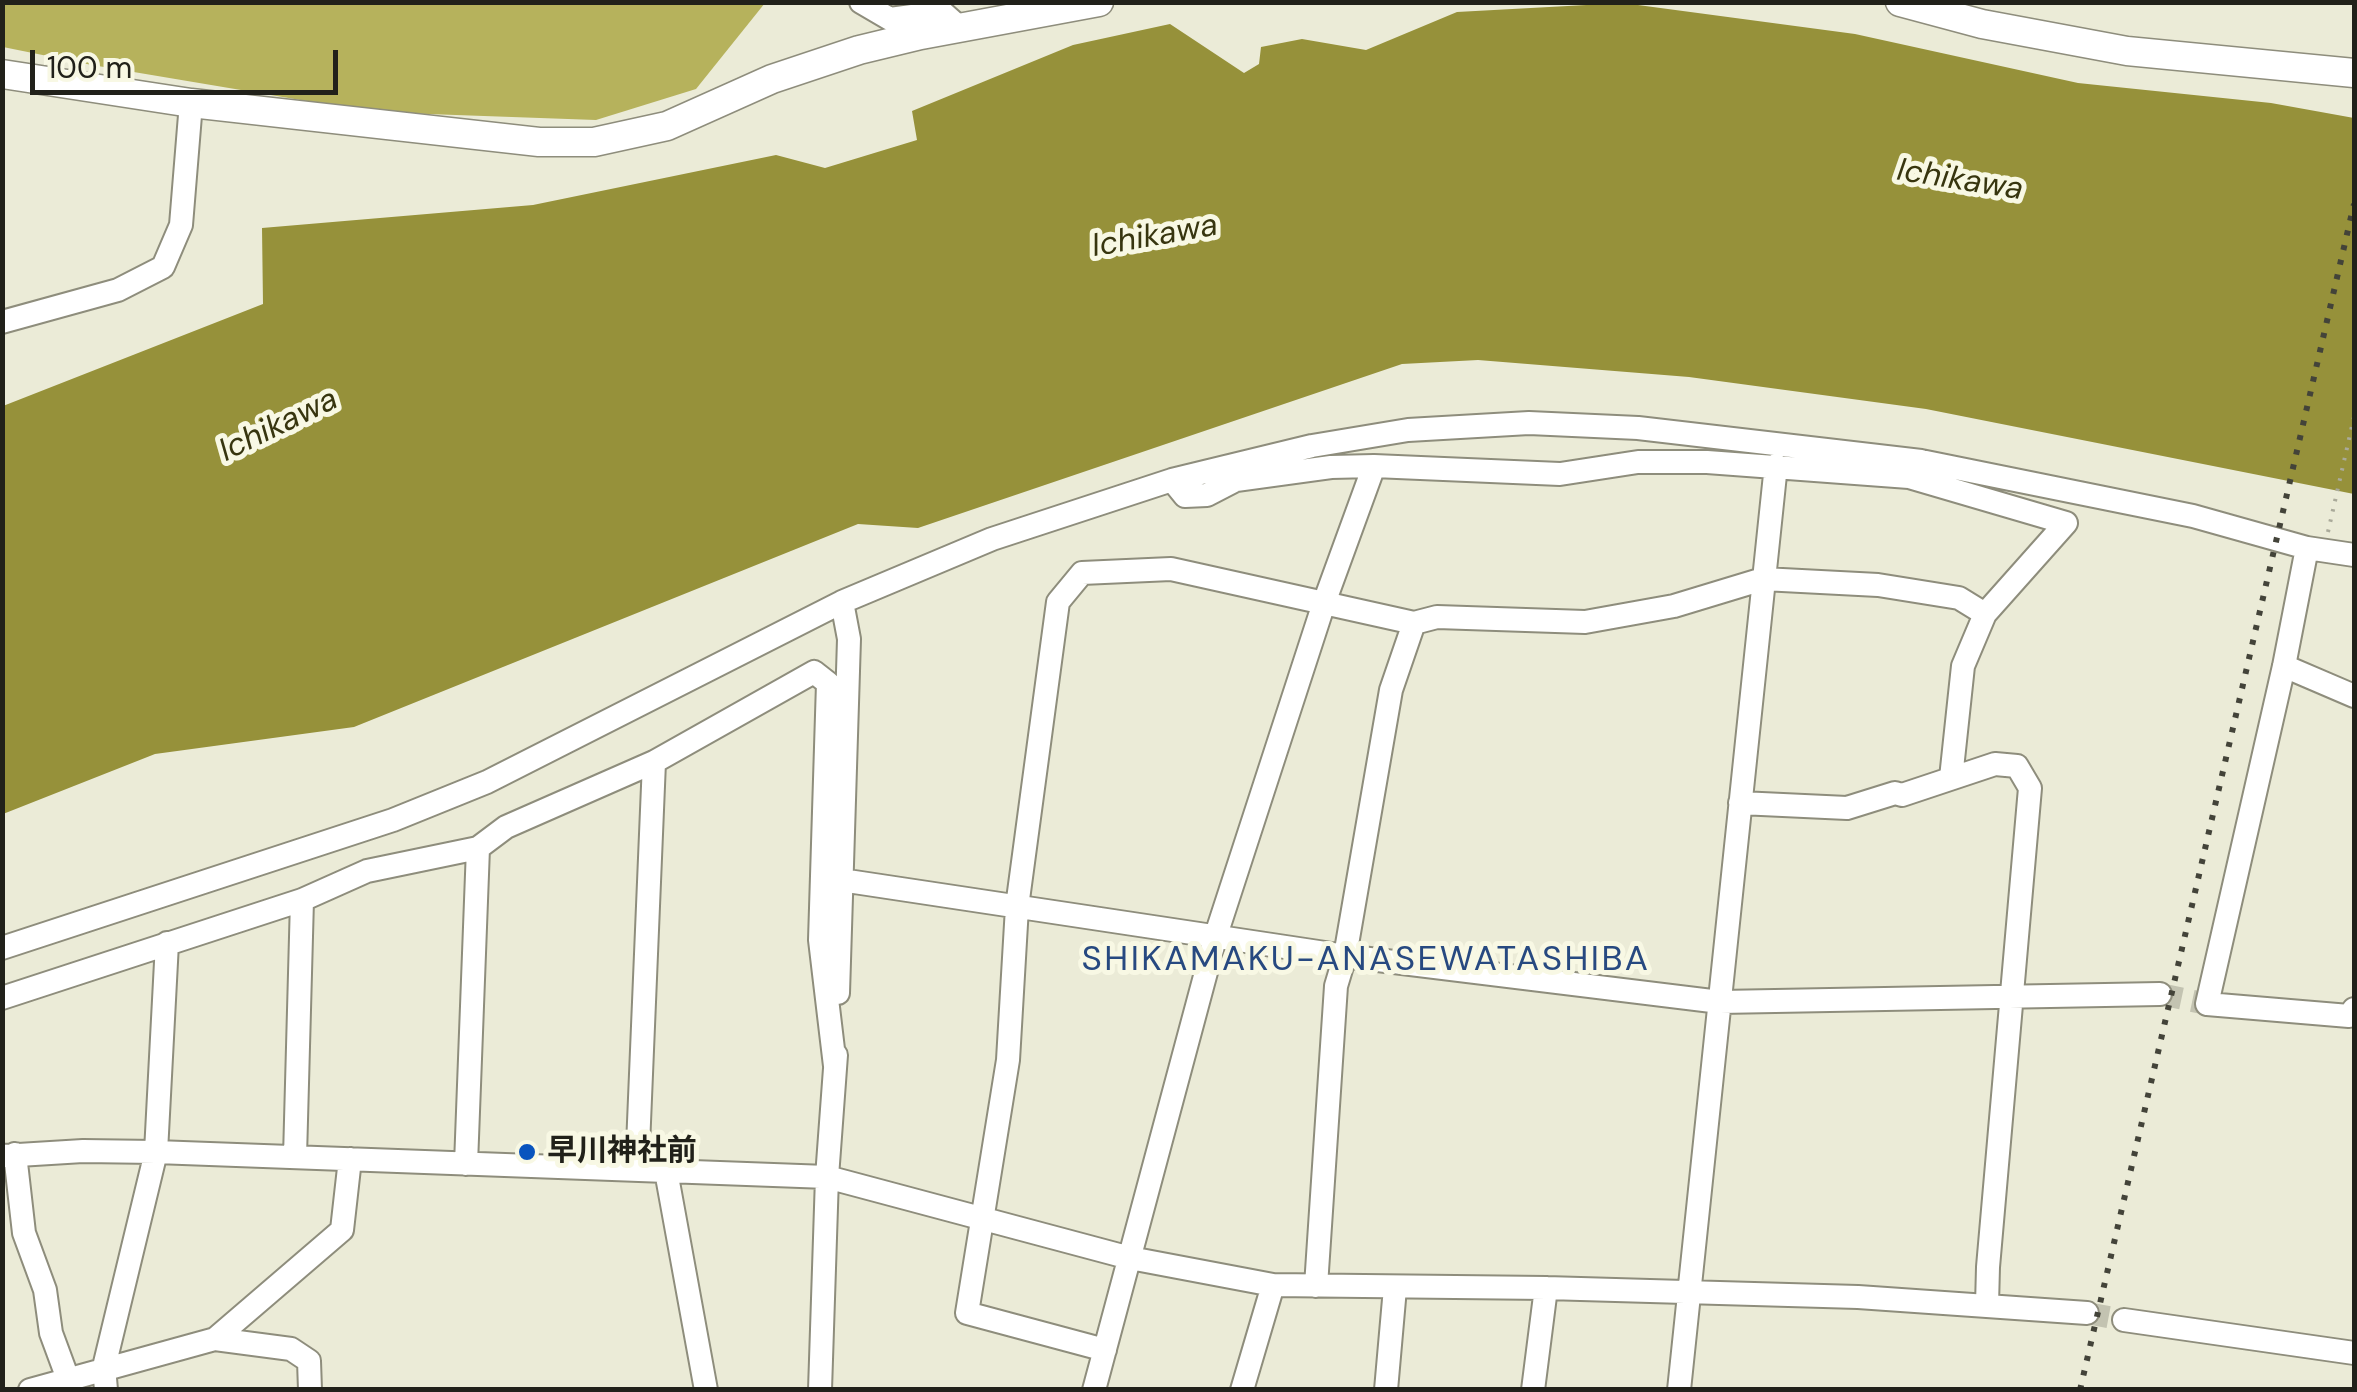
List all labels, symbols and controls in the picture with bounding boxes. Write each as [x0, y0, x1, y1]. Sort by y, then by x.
scale bar [35, 30, 342, 92]
text: 100 m [47, 48, 132, 87]
water label: Ichikawa [1894, 152, 2026, 210]
water label: Ichikawa [1089, 207, 1221, 267]
water label: Ichikawa [213, 381, 345, 471]
district label: SHIKAMAKU-ANASEWATASHIBA [1082, 940, 1650, 982]
place label: 早川神社前 [547, 1134, 697, 1170]
marker: 早川神社前 [516, 1141, 538, 1163]

